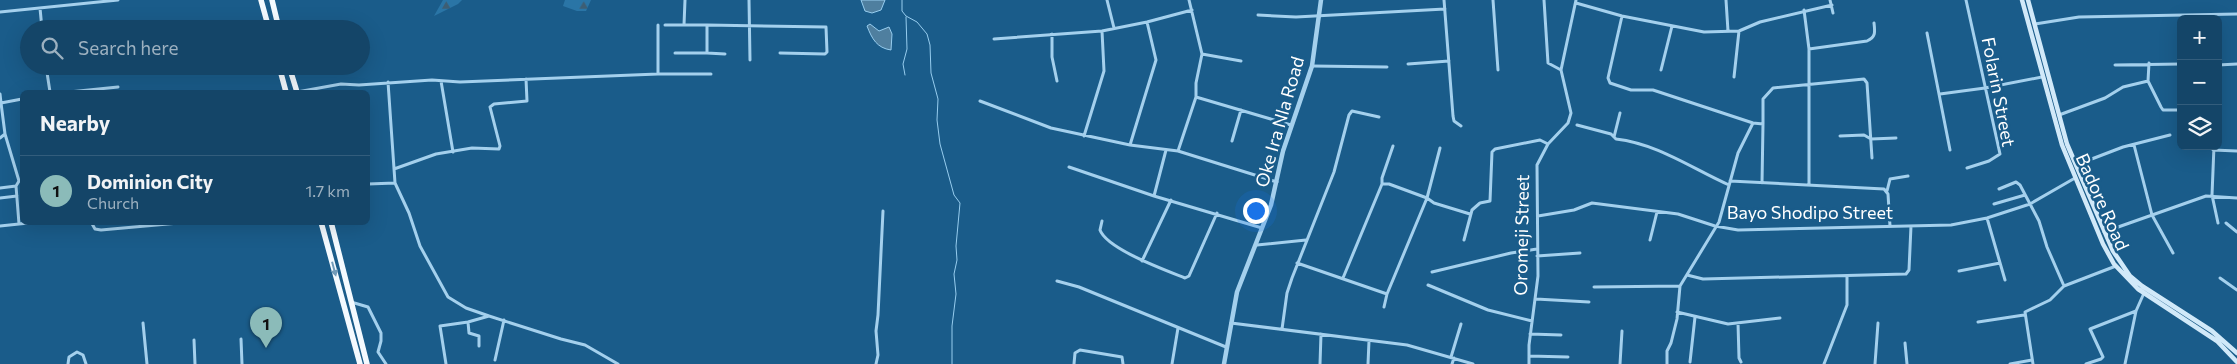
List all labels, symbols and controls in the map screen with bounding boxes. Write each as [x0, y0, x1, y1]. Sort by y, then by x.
map controls [2177, 15, 2222, 150]
button: + [2177, 15, 2222, 60]
search box [20, 20, 370, 75]
icon: search [38, 34, 66, 62]
street label: Folarin Street [1978, 35, 2020, 148]
text: Search here [78, 36, 178, 59]
street label: Oke Ira Nla Road [1250, 54, 1308, 190]
button: − [2177, 60, 2222, 105]
button: layers [2177, 105, 2222, 150]
text: Nearby [40, 110, 110, 135]
street label: Badore Road [2072, 150, 2134, 254]
text: Dominion City [87, 170, 213, 193]
street label: Oromeji Street [1509, 174, 1533, 296]
text: 1 [52, 181, 60, 200]
text: 1.7 km [305, 181, 350, 200]
text: Church [87, 193, 139, 212]
your location [1243, 198, 1269, 224]
street label: Bayo Shodipo Street [1727, 201, 1893, 223]
one-way arrow [331, 262, 339, 277]
pin: 1 [250, 307, 282, 348]

